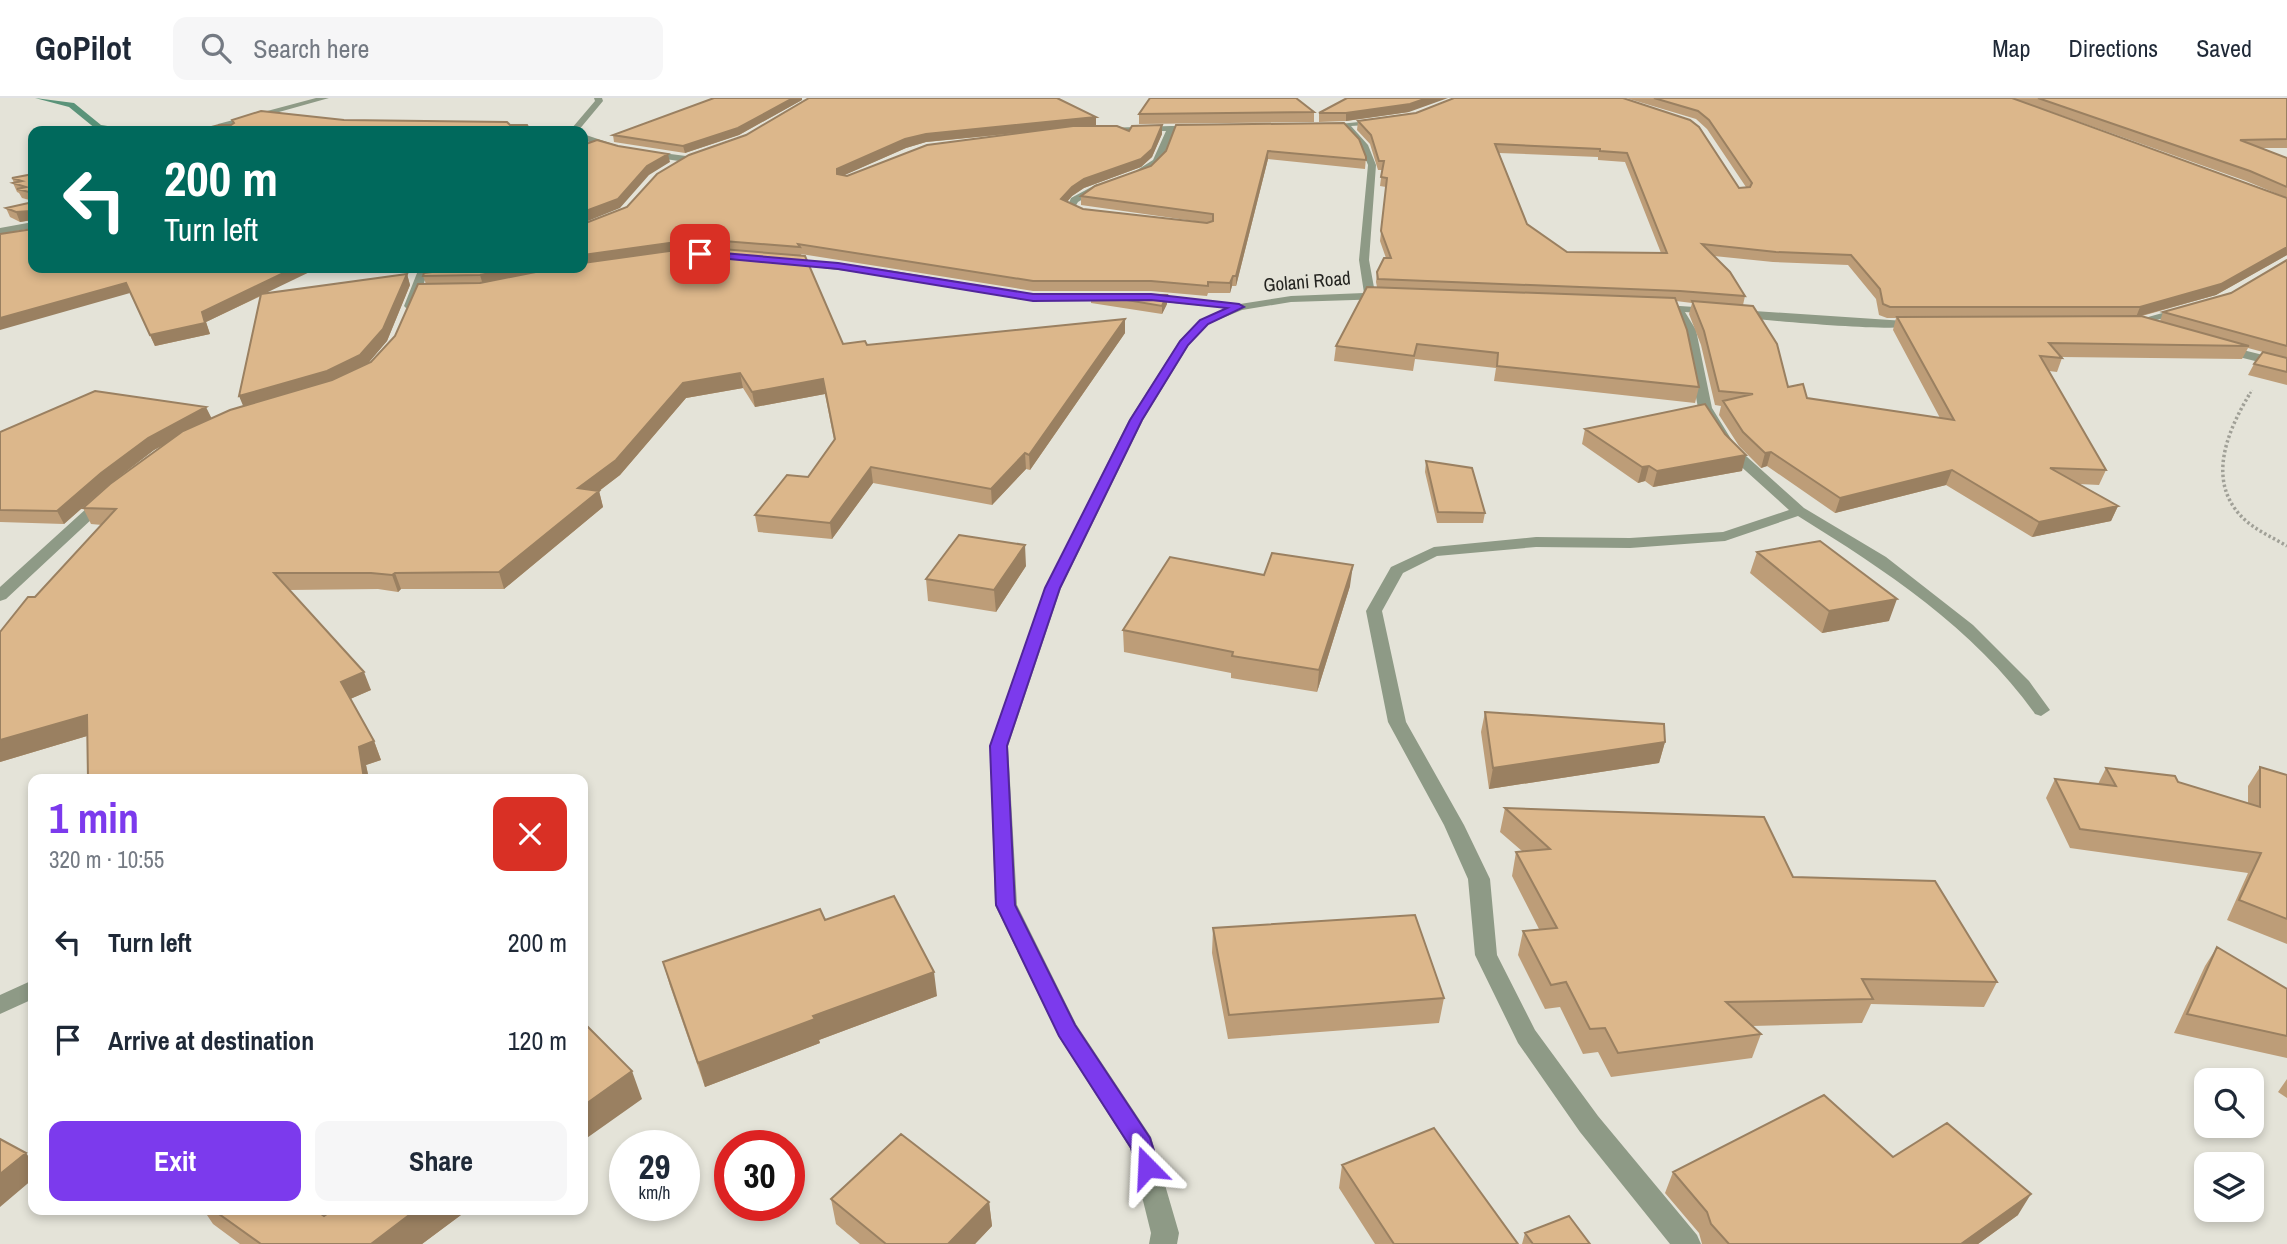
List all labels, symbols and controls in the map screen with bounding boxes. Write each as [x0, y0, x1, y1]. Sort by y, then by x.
search box [173, 17, 663, 80]
text: GoPilot [35, 26, 131, 70]
icon: search [197, 29, 235, 67]
text: Search here [253, 31, 369, 66]
text: Map [1992, 32, 2030, 64]
text: Directions [2068, 32, 2158, 64]
text: Saved [2196, 32, 2252, 64]
text: 200 m [164, 145, 278, 211]
icon: left [49, 154, 140, 245]
text: Turn left [164, 208, 258, 251]
pin [670, 224, 730, 284]
icon: arrive [681, 235, 719, 273]
street label: Golani Road [1262, 264, 1352, 298]
text: 1 min [49, 790, 139, 846]
button: close [493, 797, 567, 871]
text: 320 m · 10:55 [49, 844, 164, 875]
icon: left [49, 923, 87, 961]
text: Turn left [108, 925, 192, 960]
text: 200 m [508, 925, 567, 960]
icon: arrive [49, 1021, 87, 1059]
text: Arrive at destination [108, 1023, 314, 1058]
text: 120 m [508, 1023, 567, 1058]
map controls [2194, 1068, 2264, 1222]
button: search [2194, 1068, 2264, 1138]
button: Exit [49, 1121, 301, 1201]
button: Share [315, 1121, 567, 1201]
speed limit sign: 30 [714, 1130, 805, 1221]
position arrow [1110, 1130, 1184, 1204]
text: 29 [639, 1143, 670, 1190]
button: layers [2194, 1152, 2264, 1222]
text: km/h [639, 1180, 671, 1205]

